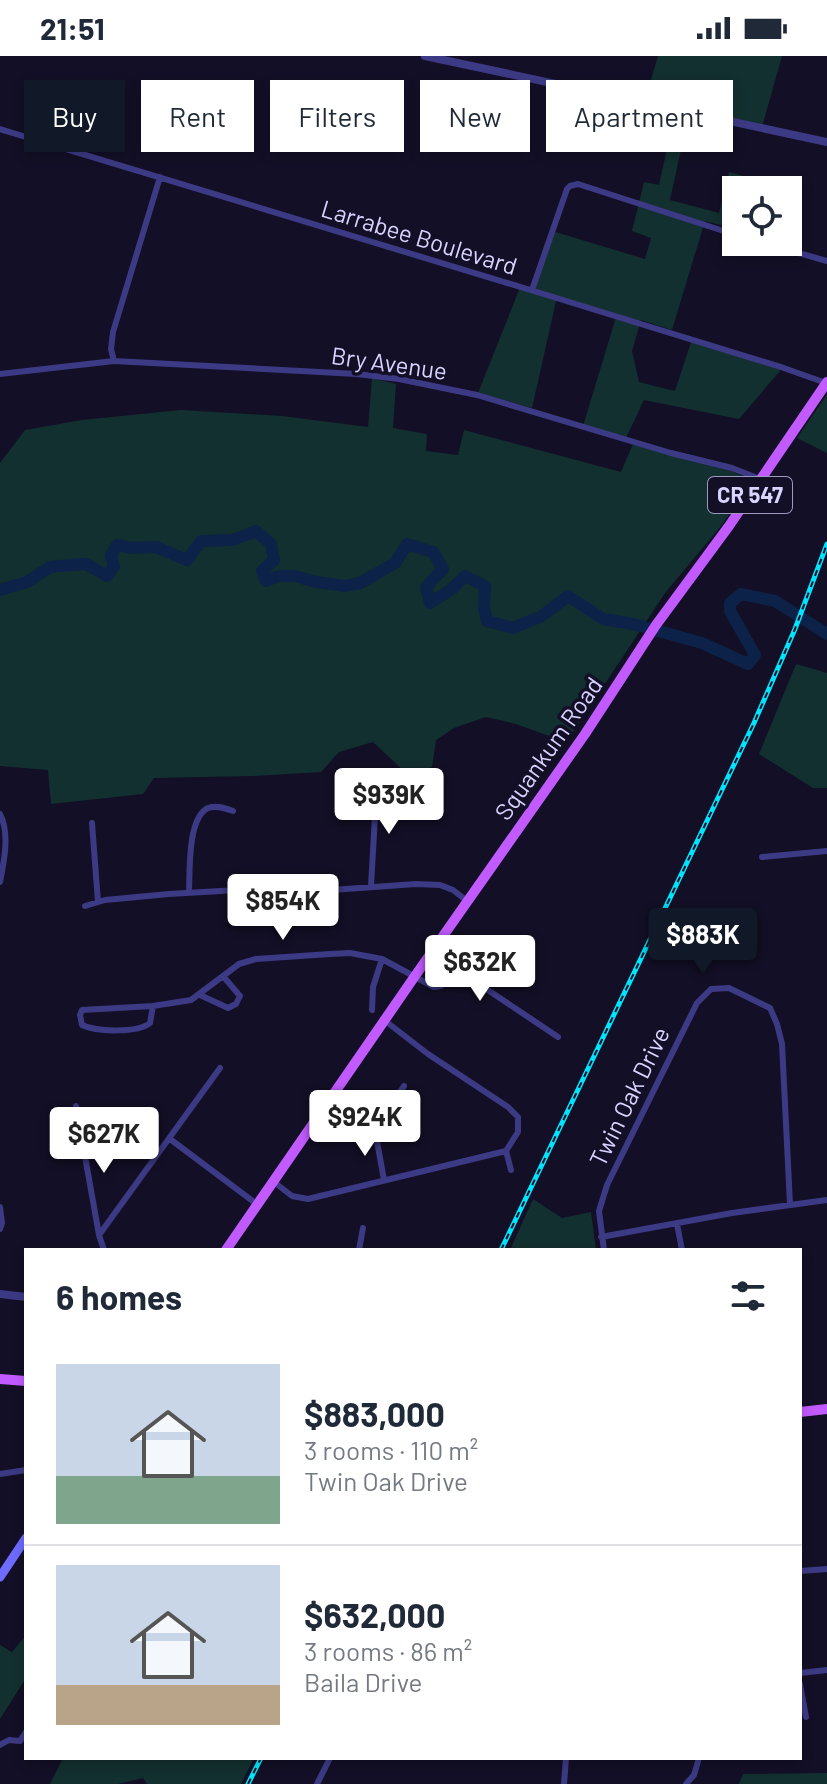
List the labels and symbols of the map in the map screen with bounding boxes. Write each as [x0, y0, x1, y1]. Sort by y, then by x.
street label: Larrabee Boulevard [318, 193, 521, 280]
street label: Bry Avenue [329, 340, 449, 385]
road number: CR 547 [708, 477, 792, 513]
street label: Squankum Road [488, 671, 608, 825]
pin: $939K [333, 768, 445, 836]
pin: $854K [227, 874, 339, 942]
pin: $883K [647, 908, 759, 976]
pin: $632K [424, 935, 536, 1003]
street label: Twin Oak Drive [582, 1022, 675, 1171]
pin: $924K [309, 1090, 421, 1158]
pin: $627K [48, 1107, 160, 1175]

